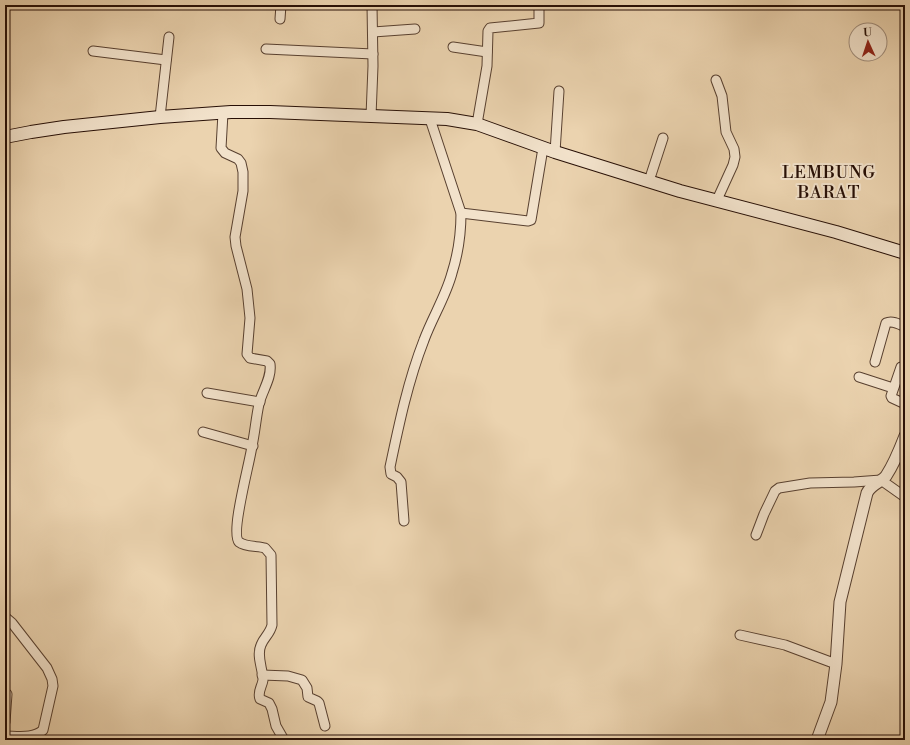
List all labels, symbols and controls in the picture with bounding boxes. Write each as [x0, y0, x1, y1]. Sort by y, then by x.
north arrow [848, 22, 888, 62]
text: U [863, 26, 873, 40]
district label: LEMBUNG BARAT [782, 162, 876, 204]

